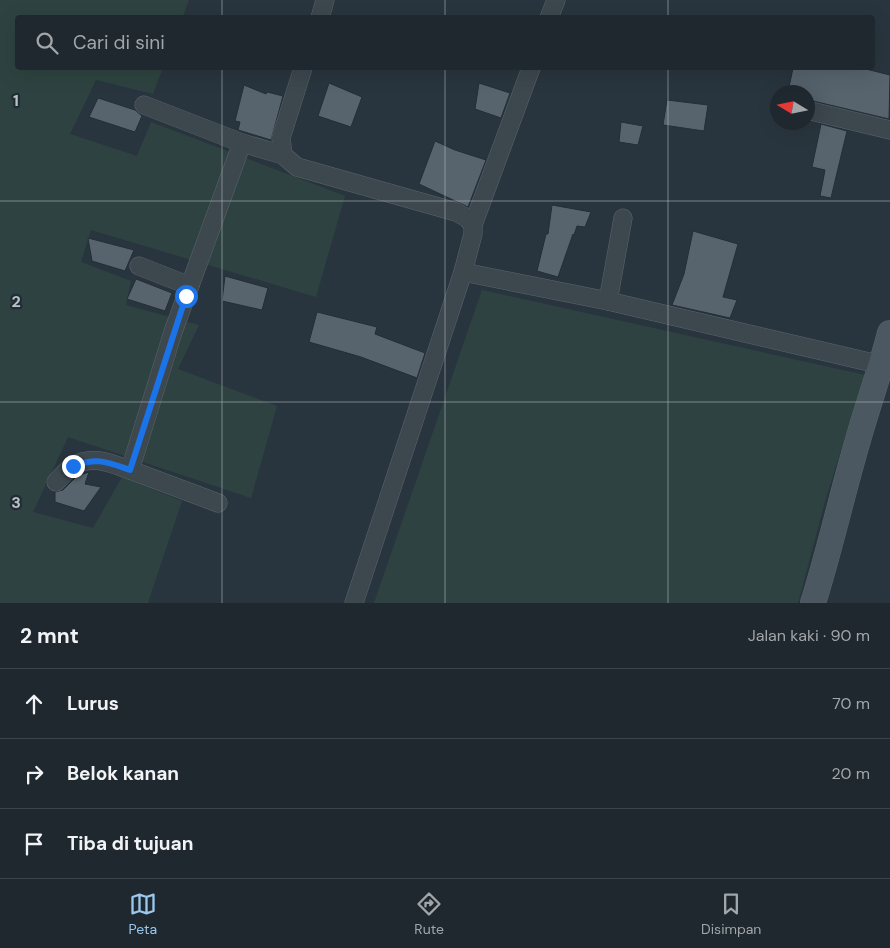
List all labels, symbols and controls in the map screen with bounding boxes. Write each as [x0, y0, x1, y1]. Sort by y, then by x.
search box [15, 15, 875, 70]
icon: search [33, 29, 61, 57]
text: Cari di sini [73, 30, 165, 55]
north arrow [770, 85, 815, 130]
text: 1 [13, 90, 19, 111]
route start [175, 285, 198, 308]
text: 2 [11, 291, 21, 312]
route end [62, 455, 85, 478]
text: 3 [11, 492, 21, 513]
text: 2 mnt [20, 622, 79, 650]
text: Jalan kaki · 90 m [748, 625, 870, 646]
icon: ahead [20, 690, 48, 718]
text: Lurus [67, 691, 119, 716]
text: 70 m [832, 693, 870, 714]
icon: right [20, 760, 48, 788]
text: Belok kanan [67, 761, 179, 786]
text: 20 m [831, 763, 870, 784]
icon: arrive [20, 830, 48, 858]
text: Tiba di tujuan [67, 831, 193, 856]
tab: Peta [129, 890, 157, 938]
tab: Rute [414, 890, 444, 938]
tab: Disimpan [701, 890, 761, 938]

